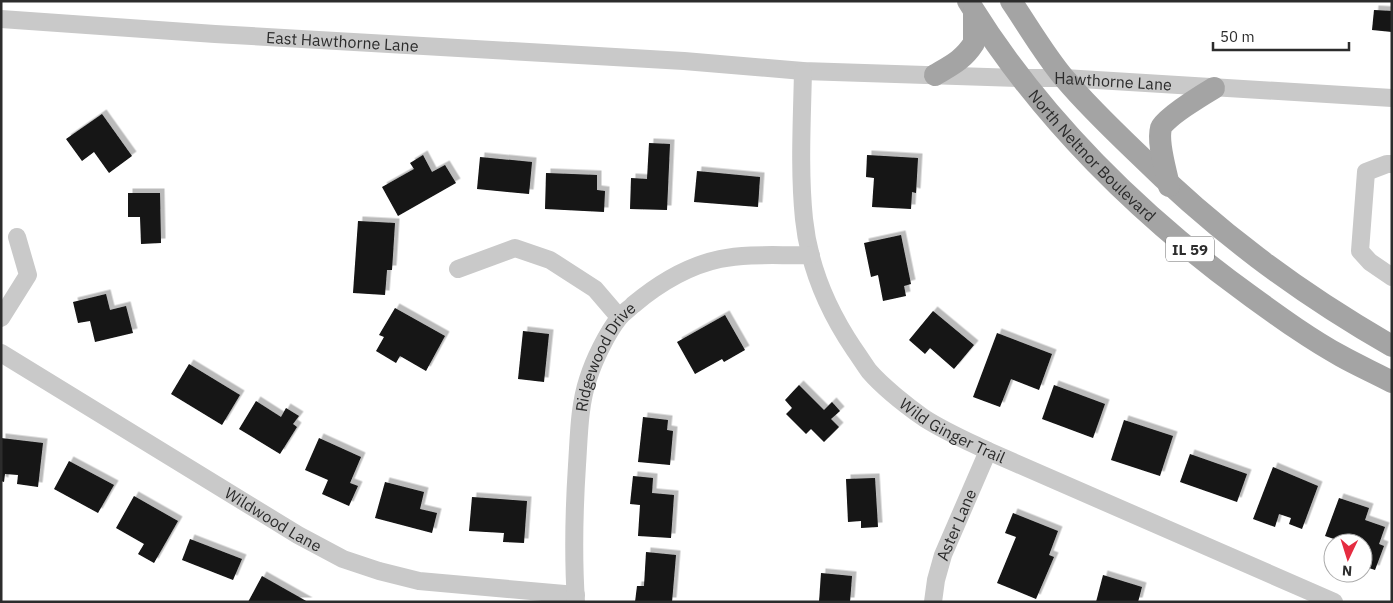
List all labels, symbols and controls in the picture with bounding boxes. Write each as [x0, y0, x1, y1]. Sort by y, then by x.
scale bar [1213, 20, 1349, 52]
street label: East Hawthorne Lane [265, 27, 419, 56]
text: 50 m [1220, 27, 1255, 46]
street label: Hawthorne Lane [1054, 68, 1173, 95]
street label: North Neltnor Boulevard [1024, 86, 1160, 226]
road number: IL 59 [1166, 236, 1214, 262]
street label: Ridgewood Drive [571, 297, 640, 413]
street label: Wild Ginger Trail [896, 393, 1008, 467]
street label: Wildwood Lane [221, 483, 325, 556]
street label: Aster Lane [932, 486, 980, 563]
north arrow [1323, 533, 1373, 583]
text: N [1341, 562, 1353, 580]

